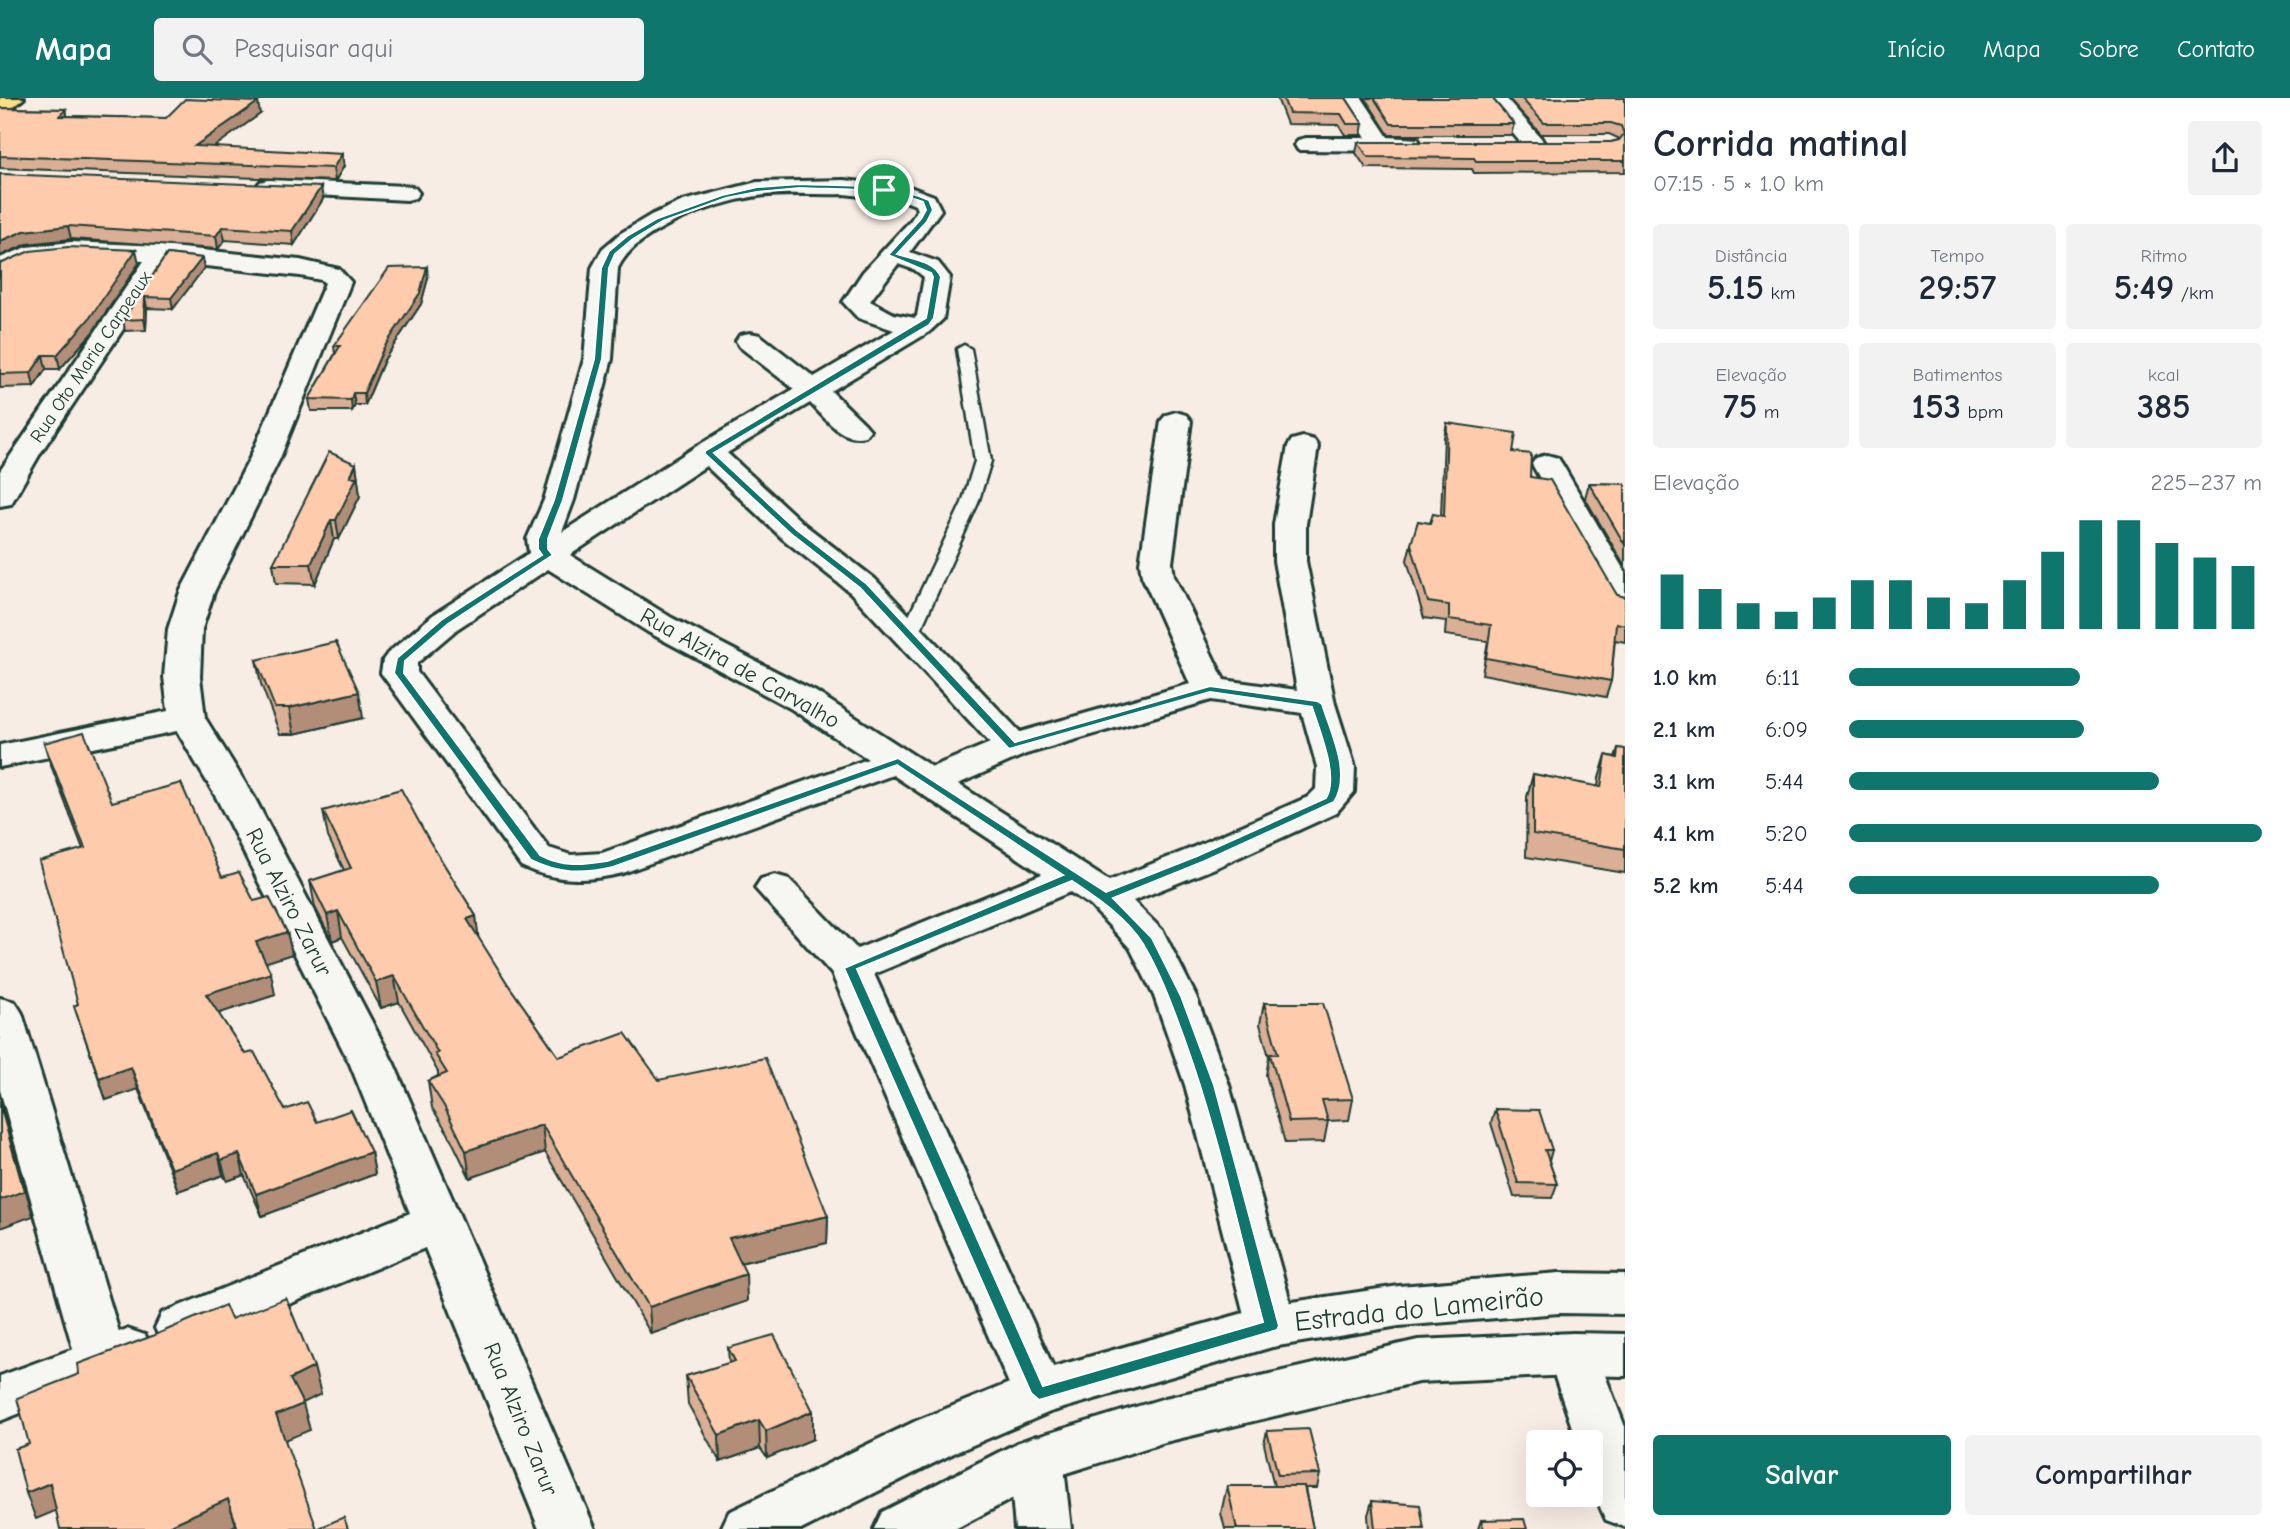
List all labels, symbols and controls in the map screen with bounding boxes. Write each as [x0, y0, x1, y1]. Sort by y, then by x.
search box [154, 18, 644, 81]
text: Mapa [35, 30, 112, 68]
icon: search [178, 30, 216, 68]
text: Pesquisar aqui [234, 34, 393, 64]
text: Início [1887, 35, 1945, 63]
text: Mapa [1983, 35, 2041, 63]
text: Sobre [2079, 35, 2139, 63]
text: Contato [2177, 35, 2255, 63]
button: share [2188, 121, 2262, 195]
text: Corrida matinal [1653, 122, 1908, 166]
pin [854, 160, 914, 220]
text: 07:15 · 5 × 1.0 km [1653, 170, 1824, 197]
icon: arrive [865, 171, 903, 209]
text: Distância [1715, 245, 1787, 267]
text: Tempo [1931, 245, 1984, 267]
text: Ritmo [2140, 245, 2187, 267]
street label: Rua Oto Maria Carpeaux [26, 266, 157, 447]
text: 5.15 [1707, 267, 1764, 308]
text: 29:57 [1919, 267, 1996, 308]
text: 5:49 [2114, 267, 2174, 308]
text: km [1764, 282, 1795, 304]
text: /km [2174, 282, 2214, 304]
text: Elevação [1715, 364, 1787, 386]
text: Batimentos [1913, 364, 2002, 386]
text: kcal [2148, 364, 2180, 386]
text: 75 [1723, 386, 1757, 427]
text: 153 [1912, 386, 1961, 427]
text: 385 [2137, 386, 2191, 427]
text: m [1757, 401, 1779, 423]
text: bpm [1961, 401, 2003, 423]
text: Elevação [1653, 469, 1740, 496]
text: 225–237 m [2150, 469, 2262, 496]
street label: Rua Alzira de Carvalho [636, 602, 844, 734]
text: 1.0 km [1653, 664, 1717, 691]
text: 6:11 [1765, 664, 1800, 691]
text: 2.1 km [1653, 716, 1715, 743]
text: 6:09 [1765, 716, 1808, 743]
text: 3.1 km [1653, 768, 1715, 795]
text: 5:44 [1765, 768, 1804, 795]
text: 4.1 km [1653, 820, 1715, 847]
text: 5:20 [1765, 820, 1808, 847]
street label: Rua Alziro Zarur [240, 823, 338, 981]
text: 5.2 km [1653, 872, 1719, 899]
text: 5:44 [1765, 872, 1804, 899]
street label: Estrada do Lameirão [1293, 1280, 1545, 1338]
street label: Rua Alziro Zarur [478, 1339, 564, 1500]
map controls [1526, 1430, 1603, 1507]
button: locate [1526, 1430, 1603, 1507]
button: Salvar [1653, 1435, 1951, 1515]
button: Compartilhar [1965, 1435, 2262, 1515]

